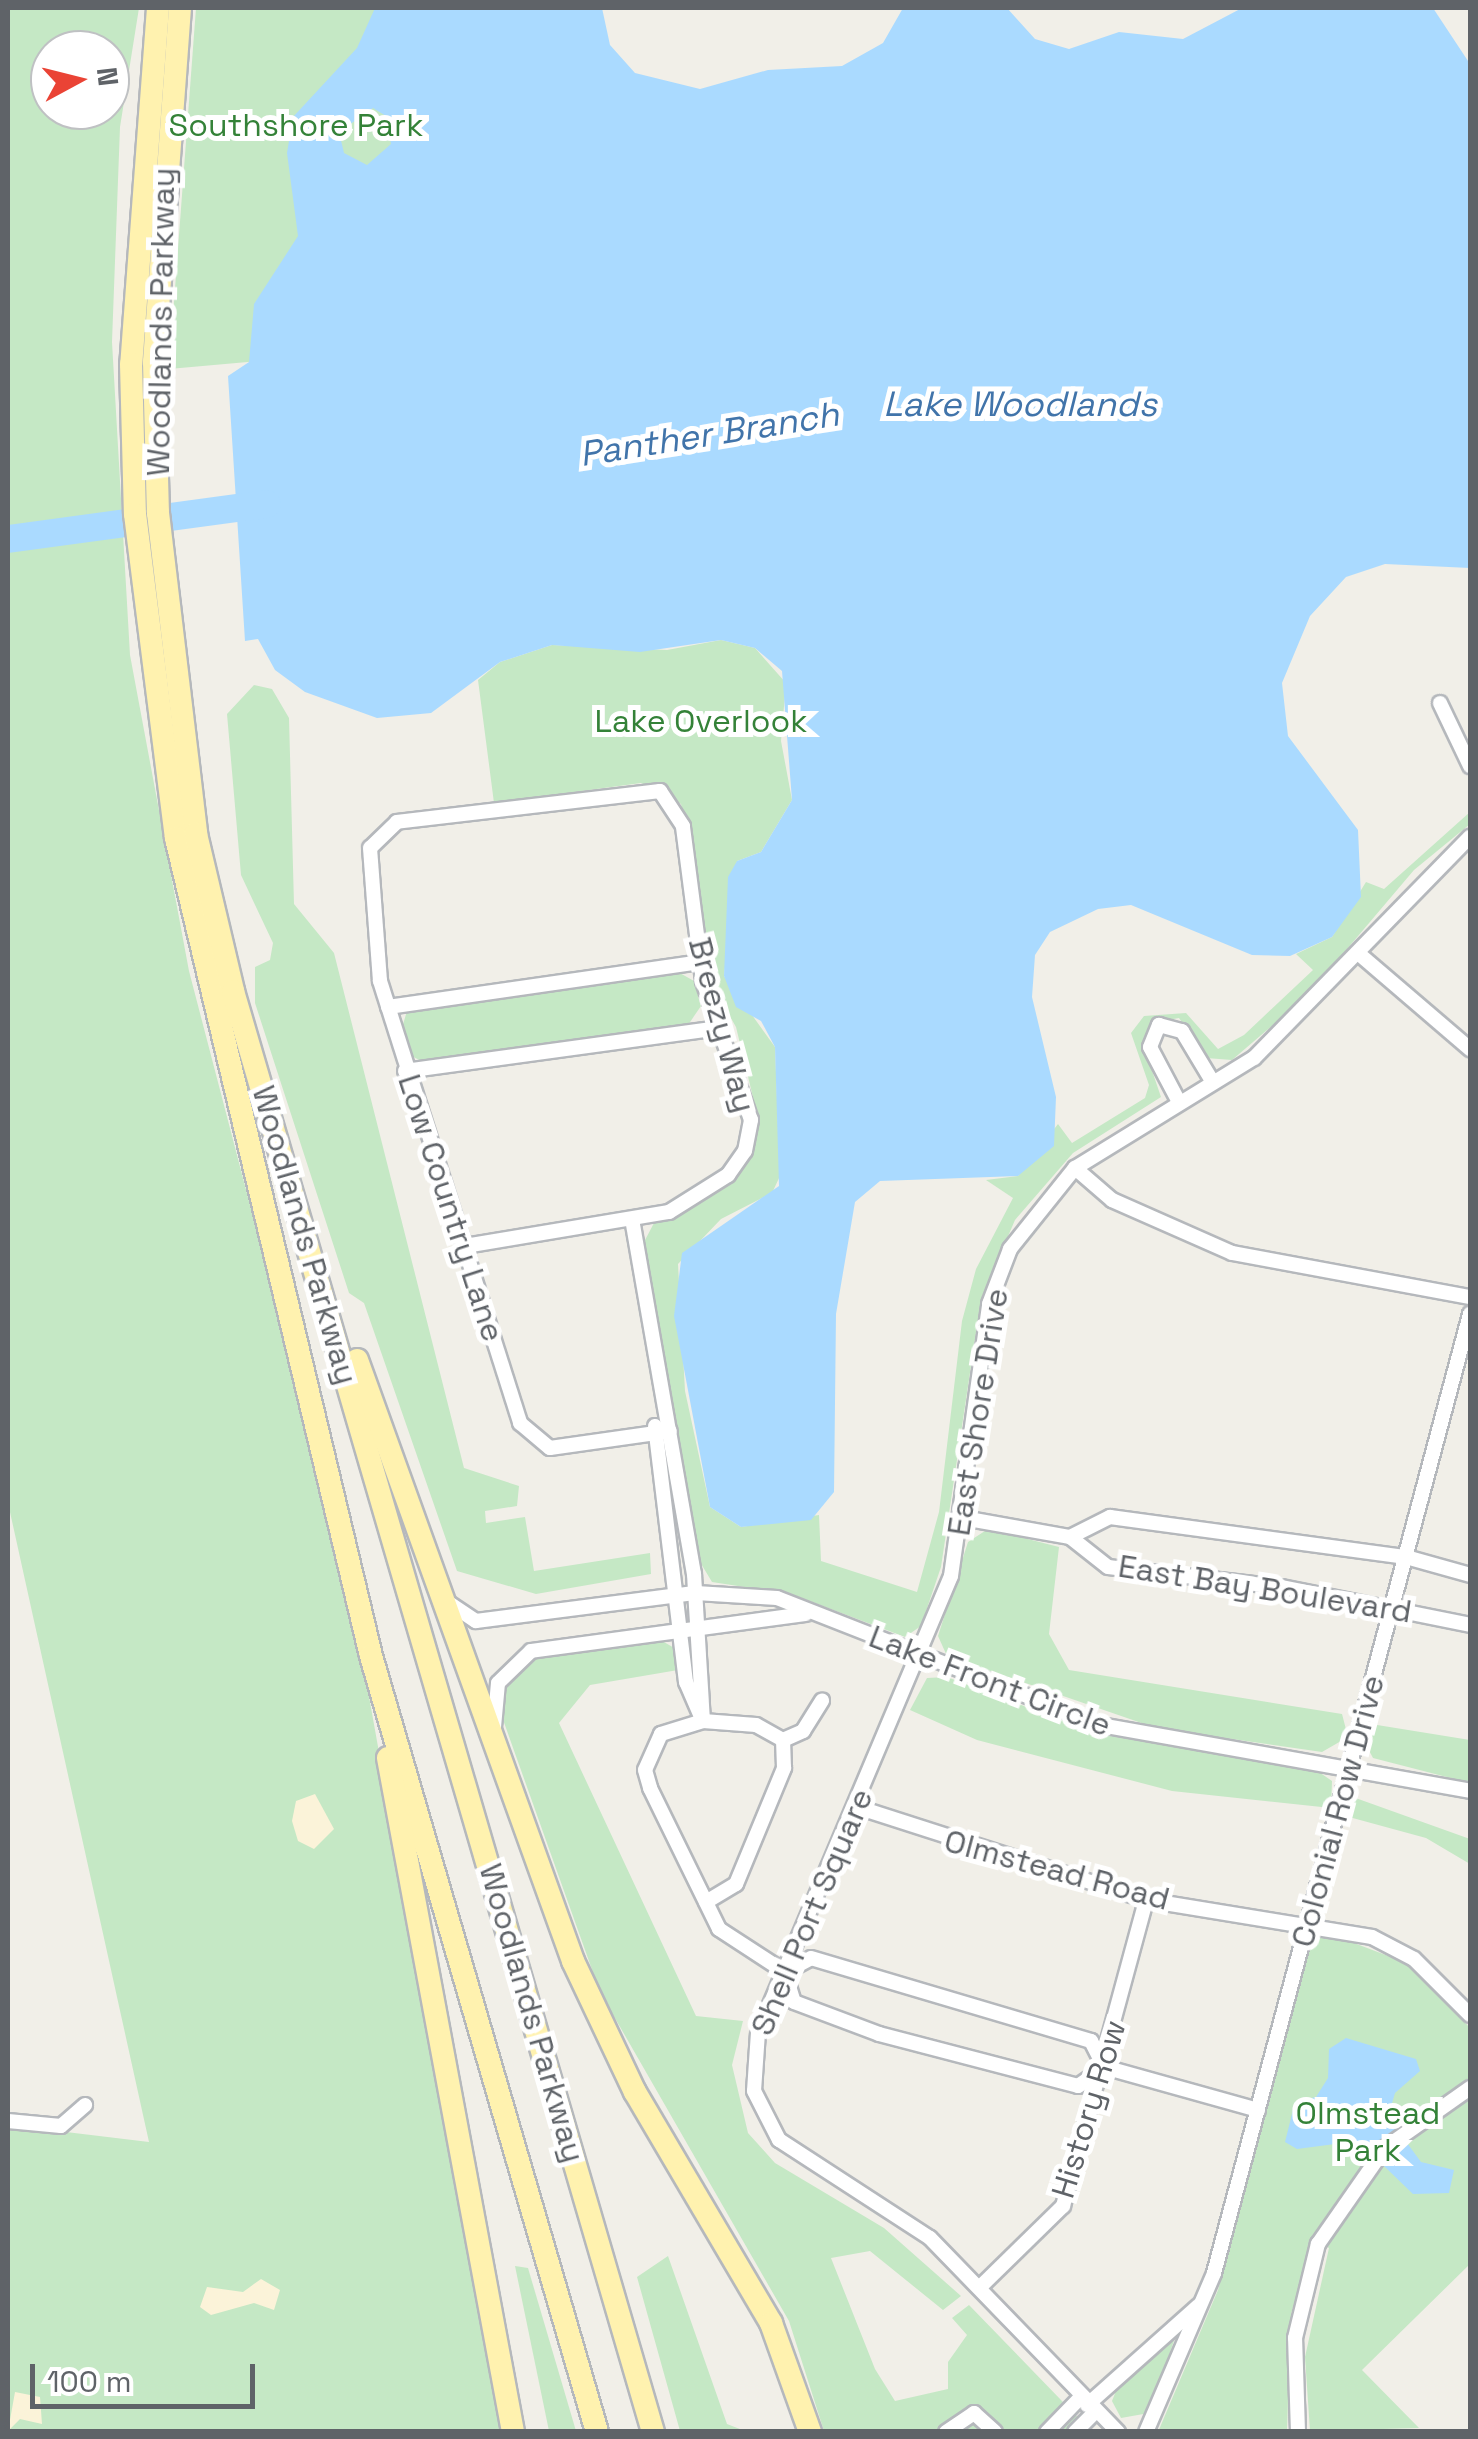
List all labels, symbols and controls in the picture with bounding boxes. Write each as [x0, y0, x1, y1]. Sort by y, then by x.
north arrow [30, 30, 130, 130]
text: N [89, 65, 127, 88]
park label: Southshore Park [169, 106, 423, 144]
street label: Woodlands Parkway [139, 167, 183, 477]
water label: Lake Woodlands [883, 383, 1157, 425]
water label: Panther Branch [576, 393, 842, 475]
park label: Lake Overlook [594, 702, 808, 740]
street label: Breezy Way [680, 933, 764, 1117]
street label: Low Country Lane [390, 1070, 512, 1346]
street label: Woodlands Parkway [244, 1081, 366, 1389]
street label: East Shore Drive [939, 1286, 1017, 1538]
street label: East Bay Boulevard [1116, 1547, 1414, 1631]
street label: Lake Front Circle [864, 1617, 1116, 1745]
street label: Colonial Row Drive [1283, 1671, 1393, 1951]
street label: Shell Port Square [743, 1783, 881, 2041]
street label: Olmstead Road [940, 1821, 1174, 1919]
street label: Woodlands Parkway [471, 1859, 593, 2167]
street label: History Row [1044, 2015, 1134, 2203]
park label: Olmstead Park [1296, 2095, 1440, 2170]
scale bar [35, 2344, 260, 2406]
text: 100 m [47, 2362, 132, 2401]

